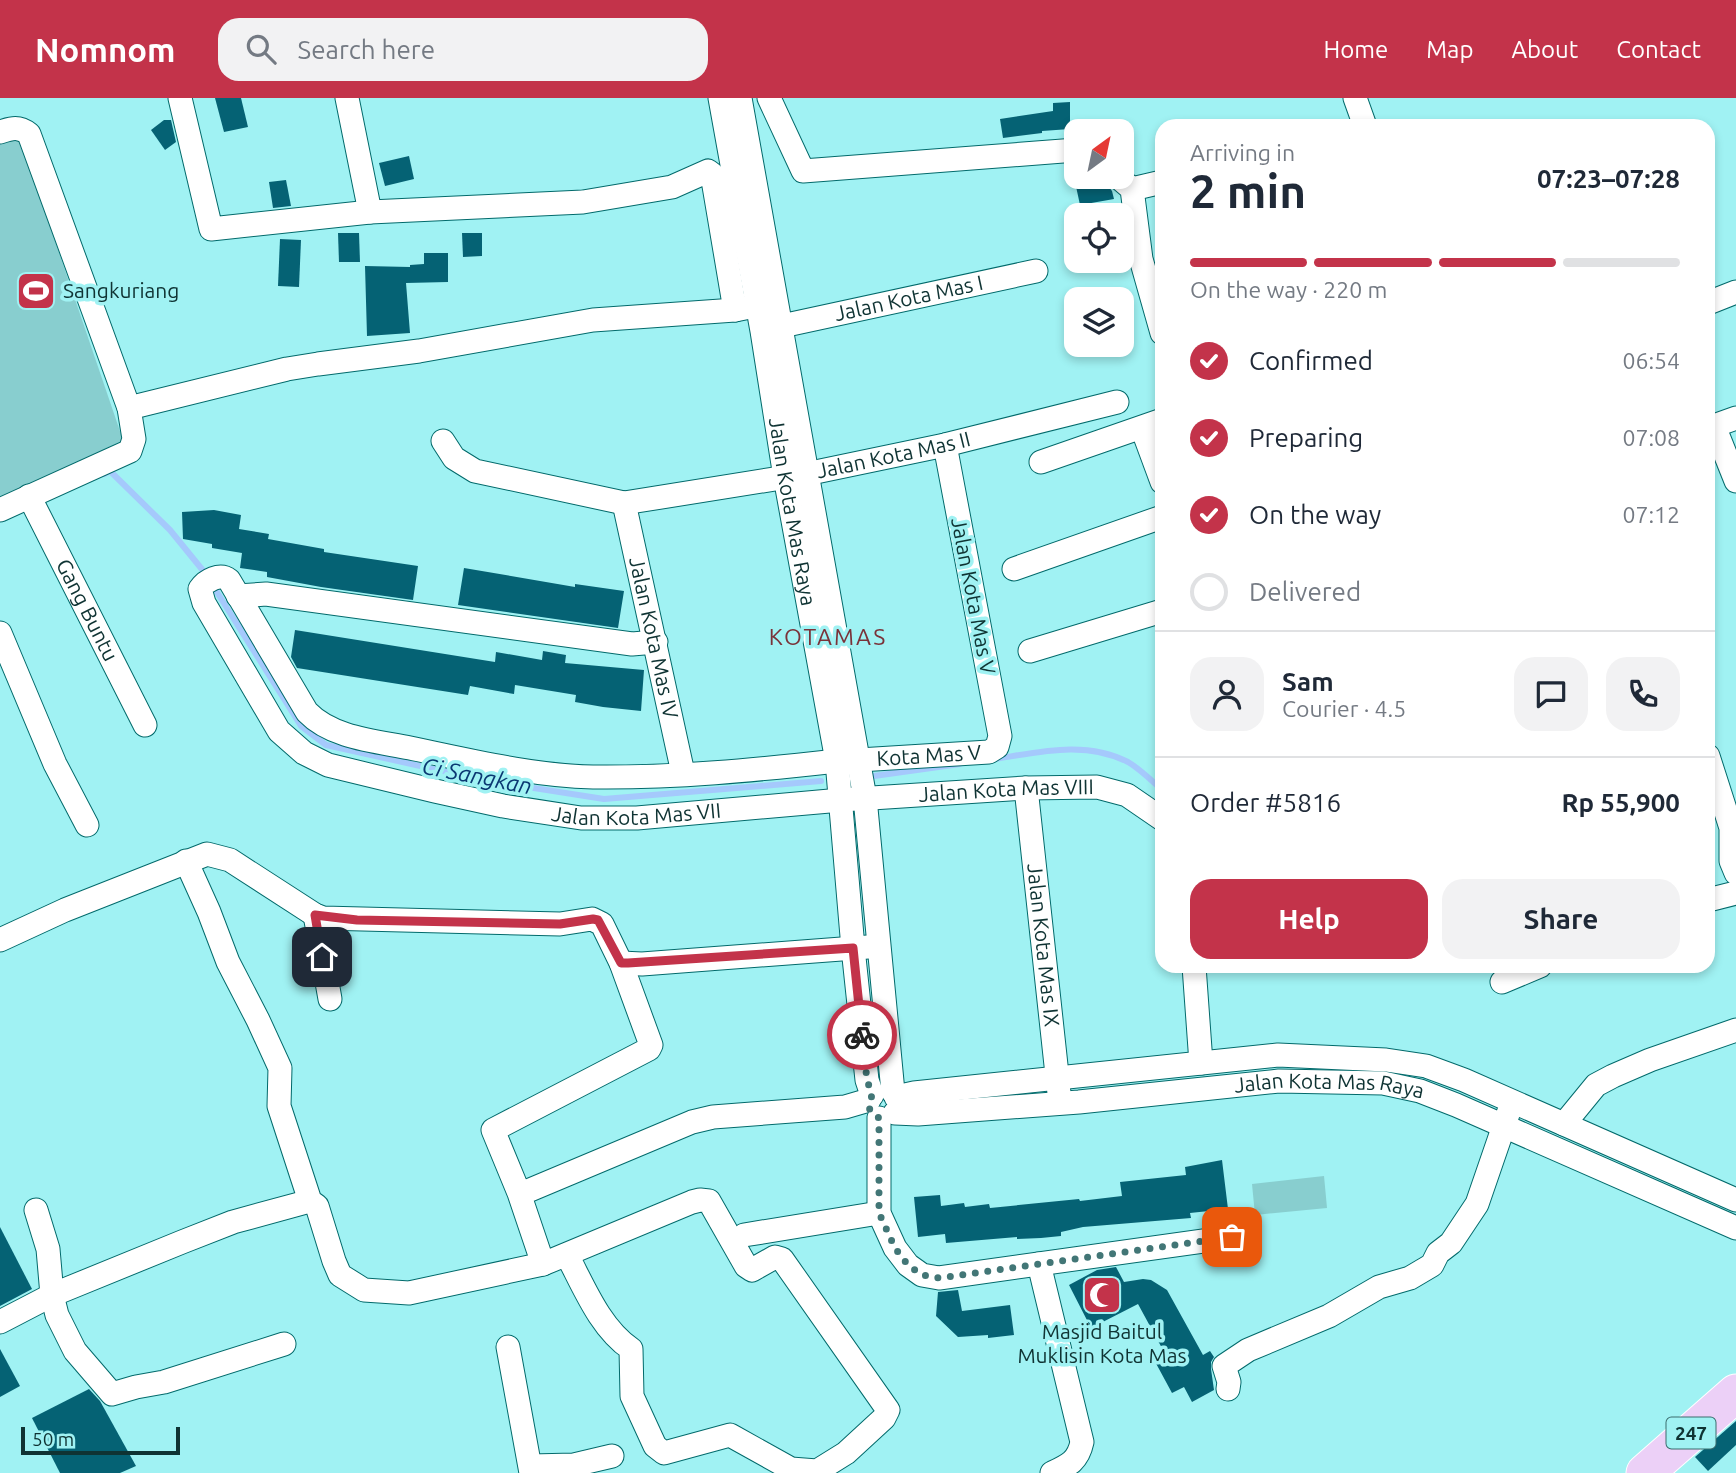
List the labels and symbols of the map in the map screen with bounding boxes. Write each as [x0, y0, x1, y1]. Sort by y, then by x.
north arrow [1064, 119, 1134, 189]
sports icon: Sangkuriang [15, 270, 57, 312]
street label: Jalan Kota Mas I [832, 270, 985, 325]
place label: Sangkuriang [63, 278, 179, 302]
street label: Jalan Kota Mas Raya [765, 416, 821, 608]
street label: Jalan Kota Mas II [814, 426, 973, 483]
street label: Jalan Kota Mas V [947, 515, 1001, 677]
street label: Gang Buntu [52, 555, 124, 665]
street label: Jalan Kota Mas IV [625, 555, 684, 721]
district label: KOTAMAS [769, 624, 887, 649]
street label: Kota Mas V [876, 739, 983, 770]
water label: Ci Sangkan [420, 753, 534, 798]
street label: Jalan Kota Mas VIII [918, 774, 1094, 806]
street label: Jalan Kota Mas VII [550, 798, 722, 829]
street label: Jalan Kota Mas IX [1023, 862, 1065, 1028]
pin [292, 927, 352, 987]
courier [827, 1000, 897, 1070]
street label: Jalan Kota Mas Raya [1233, 1068, 1427, 1103]
pin [1202, 1207, 1262, 1267]
mosque icon: Masjid Baitul Muklisin Kota Mas [1081, 1274, 1123, 1316]
place label: Masjid Baitul Muklisin Kota Mas [1017, 1319, 1187, 1367]
road number: 247 [1666, 1418, 1716, 1448]
scale bar [21, 1424, 180, 1456]

